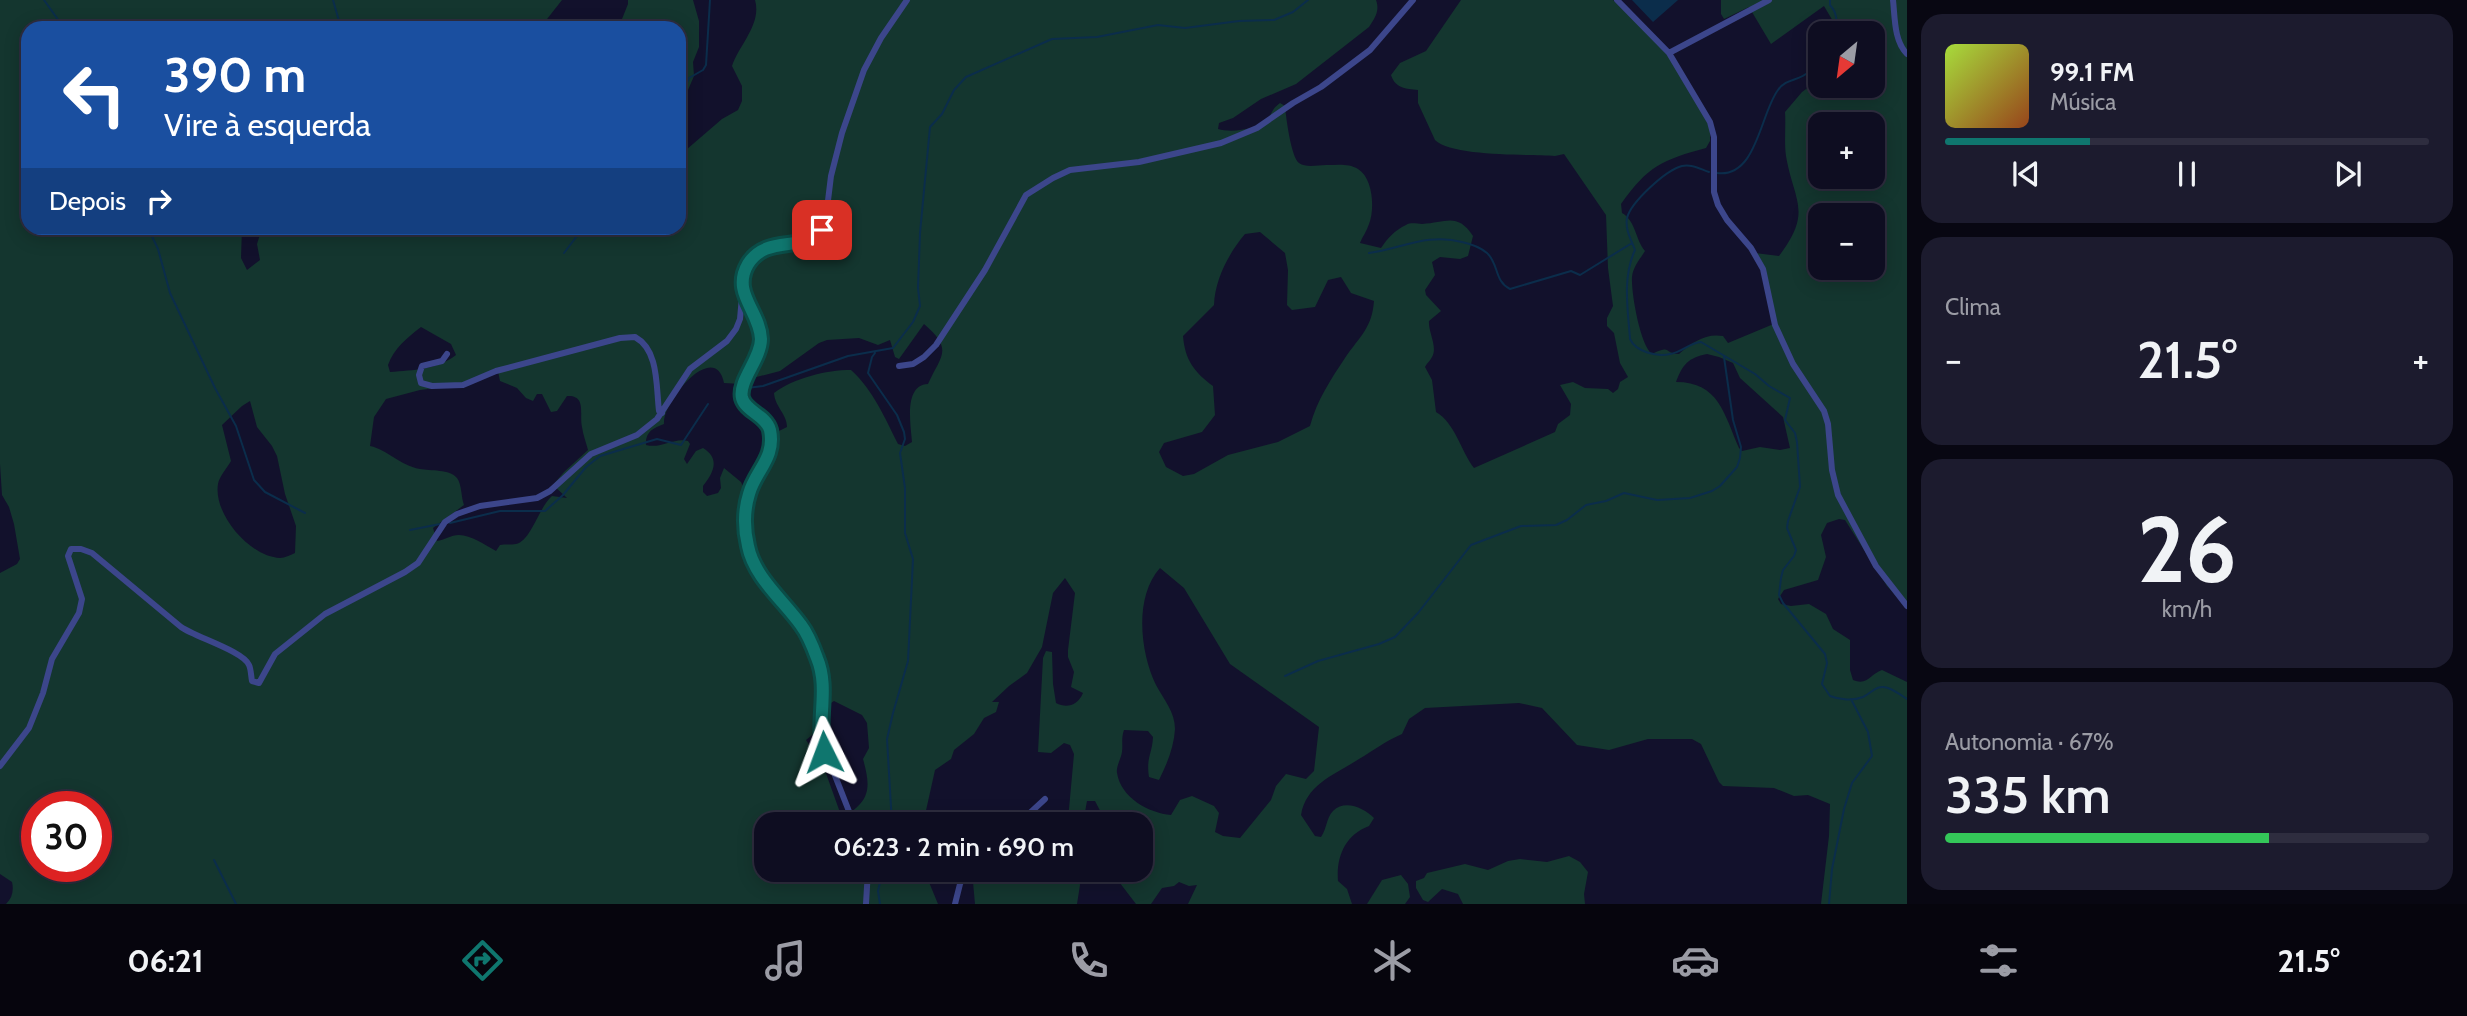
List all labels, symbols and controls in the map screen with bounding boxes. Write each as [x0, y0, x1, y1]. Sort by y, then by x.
north arrow [1808, 21, 1885, 98]
map controls [1808, 21, 1885, 280]
text: 390 m [164, 45, 306, 104]
icon: left [49, 49, 140, 140]
text: 99.1 FM [2050, 56, 2134, 88]
text: Música [2050, 88, 2116, 116]
text: Vire à esquerda [164, 105, 371, 144]
button: + [1808, 112, 1885, 189]
icon: previous [2007, 155, 2045, 193]
icon: pause [2168, 155, 2206, 193]
icon: next [2329, 155, 2367, 193]
icon: right [140, 182, 178, 220]
text: Depois [49, 185, 126, 217]
pin [792, 200, 852, 260]
button: − [1808, 203, 1885, 280]
icon: arrive [803, 211, 841, 249]
text: Clima [1945, 293, 2001, 321]
text: 21.5° [2137, 328, 2237, 391]
text: − [1945, 336, 1962, 383]
text: + [2412, 336, 2429, 383]
text: 26 [2137, 494, 2237, 605]
text: km/h [2162, 595, 2212, 623]
position arrow [787, 715, 861, 789]
text: Autonomia · 67% [1945, 728, 2114, 756]
text: 335 km [1945, 763, 2111, 826]
speed limit sign: 30 [21, 791, 112, 882]
text: 06:23 · 2 min · 690 m [833, 831, 1074, 863]
icon: directions [458, 936, 507, 985]
icon: music [761, 936, 810, 985]
icon: phone [1064, 936, 1113, 985]
icon: climate [1368, 936, 1417, 985]
icon: car [1671, 936, 1720, 985]
icon: filters [1974, 936, 2023, 985]
text: 06:21 [127, 941, 204, 980]
text: 21.5° [2278, 941, 2340, 980]

